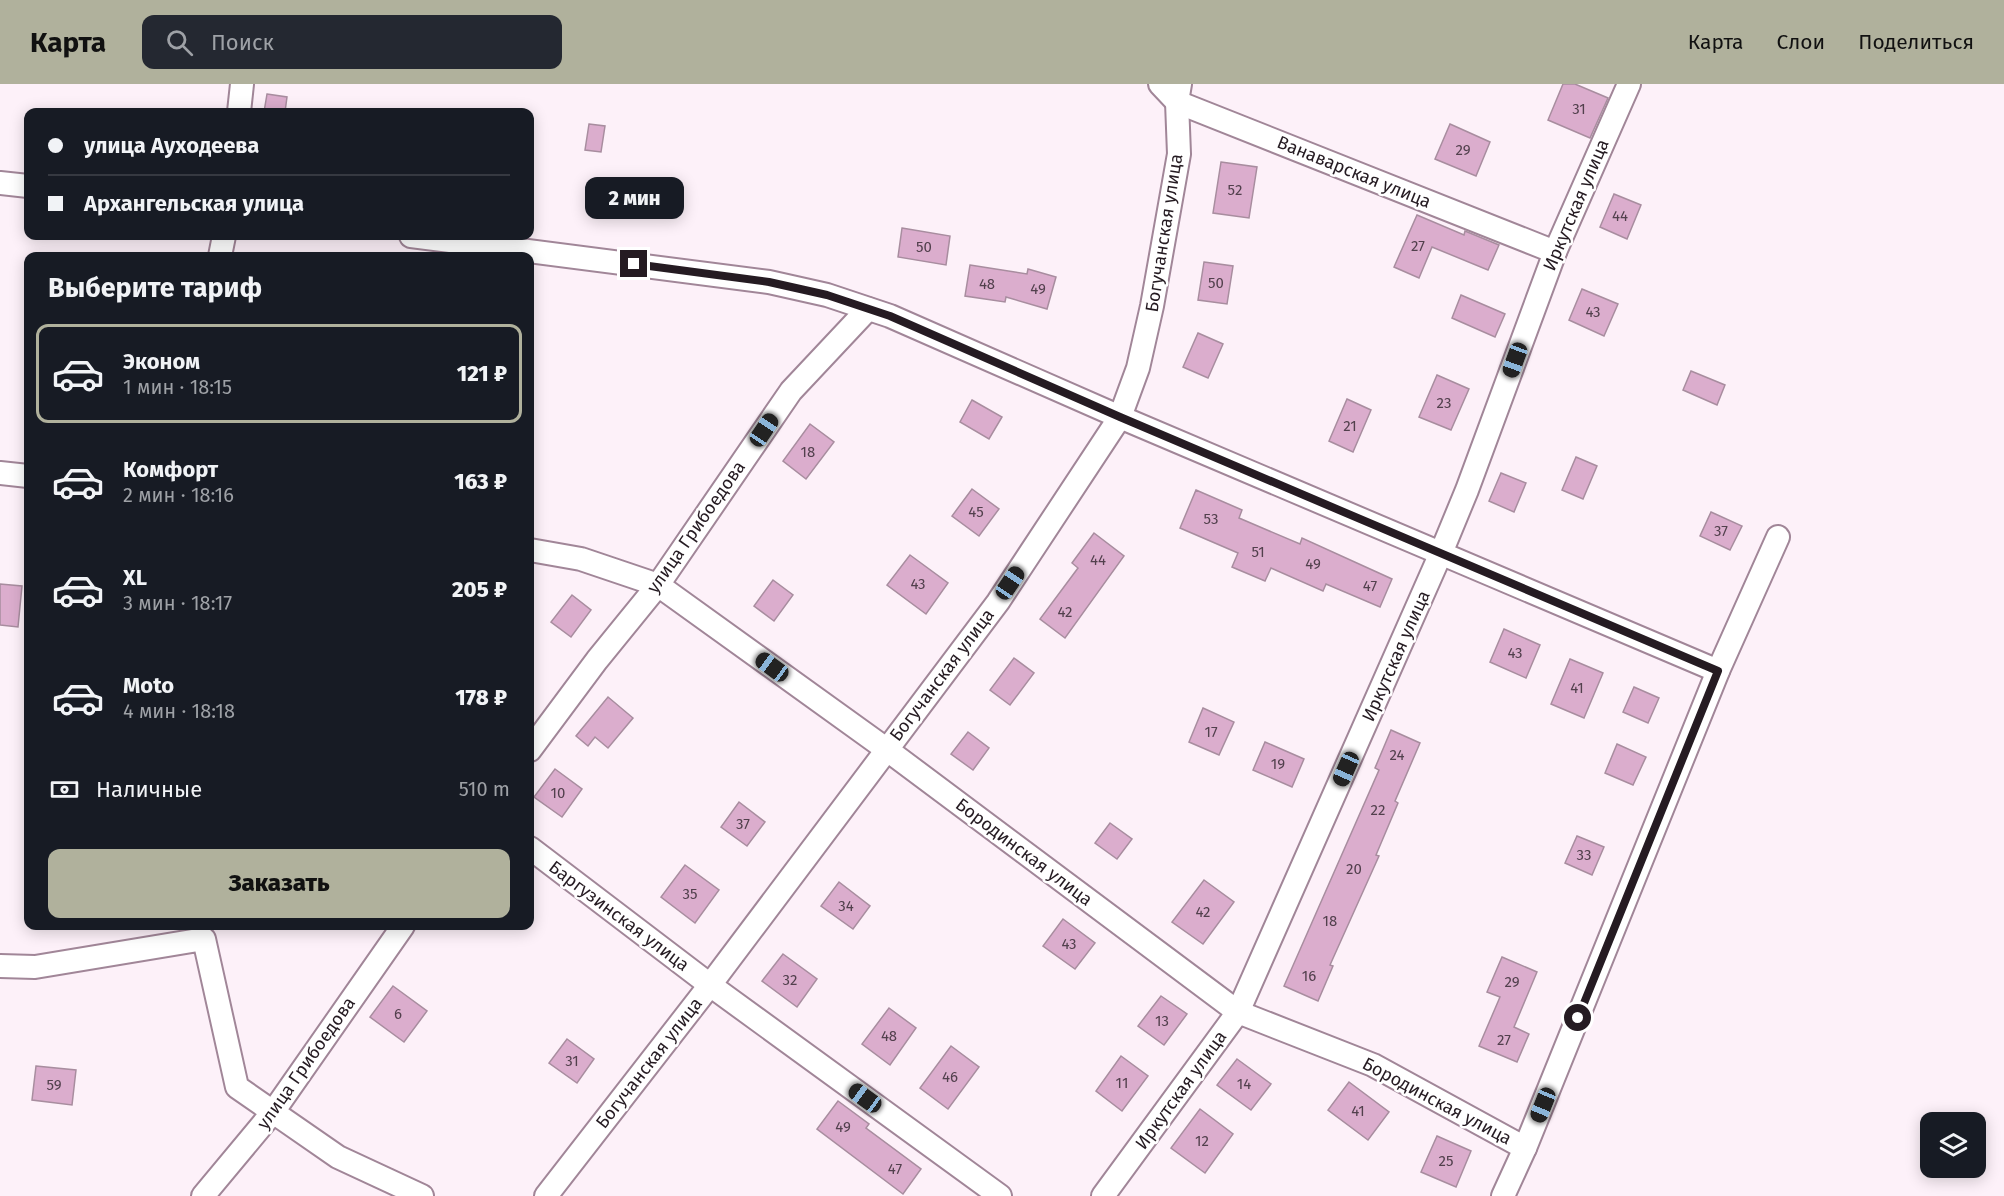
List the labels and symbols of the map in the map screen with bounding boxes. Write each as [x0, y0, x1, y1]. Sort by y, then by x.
house number: 31 [1572, 100, 1586, 118]
street label: Ванаварская улица [1274, 131, 1434, 213]
street label: Иркутская улица [1538, 136, 1614, 274]
house number: 29 [1455, 141, 1471, 159]
street label: Богучанская улица [1141, 152, 1187, 314]
callout: 2 мин [584, 177, 684, 219]
house number: 52 [1228, 181, 1242, 199]
house number: 44 [1612, 207, 1628, 225]
house number: 27 [1411, 237, 1425, 255]
house number: 50 [916, 238, 932, 256]
route end [620, 250, 647, 277]
house number: 50 [1208, 274, 1224, 292]
house number: 48 [979, 275, 995, 293]
house number: 49 [1030, 280, 1046, 298]
house number: 43 [1585, 303, 1601, 321]
car [1500, 340, 1530, 380]
house number: 23 [1437, 394, 1451, 412]
car [746, 410, 782, 450]
house number: 21 [1343, 417, 1357, 435]
house number: 18 [801, 443, 815, 461]
street label: улица Грибоедова [642, 457, 750, 597]
house number: 45 [968, 503, 984, 521]
house number: 53 [1204, 510, 1218, 528]
house number: 37 [1714, 522, 1728, 540]
house number: 51 [1251, 543, 1265, 561]
house number: 44 [1090, 551, 1106, 569]
house number: 49 [1305, 555, 1321, 573]
car [992, 563, 1028, 603]
house number: 43 [910, 575, 926, 593]
house number: 47 [1363, 577, 1377, 595]
street label: Иркутская улица [1357, 587, 1435, 725]
house number: 42 [1057, 603, 1073, 621]
street label: Богучанская улица [885, 604, 999, 746]
house number: 43 [1507, 644, 1523, 662]
car [752, 649, 792, 685]
house number: 41 [1570, 679, 1584, 697]
house number: 17 [1204, 723, 1218, 741]
house number: 24 [1389, 746, 1405, 764]
car [1330, 749, 1362, 789]
house number: 19 [1271, 755, 1285, 773]
house number: 10 [551, 784, 565, 802]
street label: Бородинская улица [951, 793, 1097, 911]
house number: 22 [1371, 801, 1385, 819]
house number: 37 [736, 815, 750, 833]
house number: 33 [1577, 846, 1591, 864]
street label: Баргузинская улица [544, 856, 694, 976]
house number: 20 [1346, 860, 1362, 878]
house number: 35 [682, 885, 698, 903]
house number: 34 [838, 897, 854, 915]
house number: 42 [1195, 903, 1211, 921]
house number: 18 [1323, 912, 1337, 930]
house number: 43 [1061, 935, 1077, 953]
house number: 16 [1302, 967, 1316, 985]
house number: 32 [783, 971, 797, 989]
house number: 29 [1504, 973, 1520, 991]
street label: улица Грибоедова [252, 993, 360, 1133]
street label: Богучанская улица [591, 993, 707, 1133]
route start [1564, 1004, 1591, 1031]
house number: 6 [394, 1005, 402, 1023]
house number: 13 [1155, 1012, 1169, 1030]
street label: Иркутская улица [1131, 1026, 1231, 1154]
house number: 48 [881, 1027, 897, 1045]
house number: 27 [1497, 1031, 1511, 1049]
house number: 31 [565, 1052, 579, 1070]
street label: Бородинская улица [1359, 1052, 1515, 1150]
house number: 46 [942, 1068, 958, 1086]
house number: 11 [1116, 1074, 1128, 1092]
house number: 14 [1237, 1075, 1251, 1093]
house number: 59 [46, 1076, 62, 1094]
car [845, 1080, 885, 1116]
car [1528, 1085, 1558, 1125]
house number: 41 [1351, 1102, 1365, 1120]
house number: 49 [835, 1118, 851, 1136]
house number: 12 [1195, 1132, 1209, 1150]
house number: 25 [1439, 1152, 1453, 1170]
house number: 47 [888, 1160, 902, 1178]

